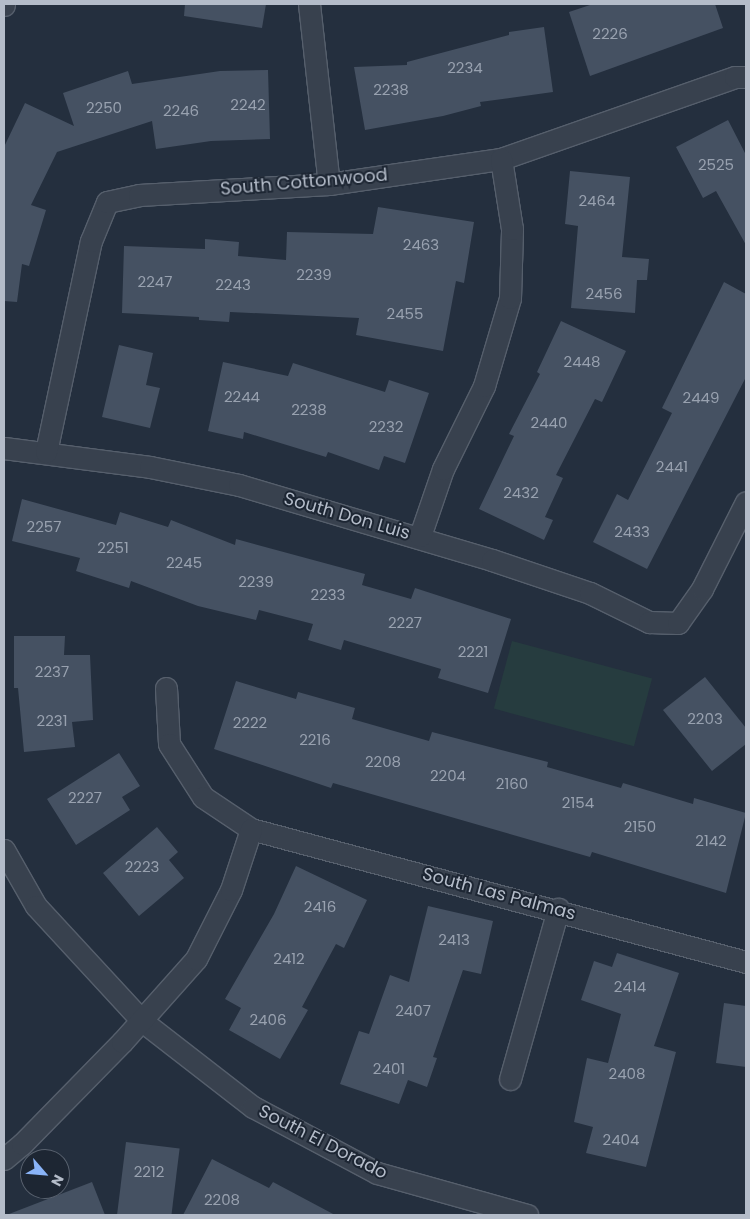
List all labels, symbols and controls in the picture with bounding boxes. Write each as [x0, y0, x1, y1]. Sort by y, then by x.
house number: 2226 [592, 25, 628, 43]
house number: 2234 [447, 59, 483, 77]
house number: 2238 [373, 81, 409, 99]
house number: 2242 [230, 96, 266, 114]
house number: 2250 [86, 99, 122, 117]
house number: 2246 [163, 102, 199, 120]
house number: 2525 [698, 156, 734, 174]
street label: South Cottonwood [219, 164, 389, 200]
house number: 2464 [578, 192, 616, 210]
house number: 2463 [403, 236, 439, 254]
house number: 2239 [296, 266, 332, 284]
house number: 2247 [138, 273, 172, 291]
house number: 2243 [215, 276, 251, 294]
house number: 2456 [585, 285, 623, 303]
house number: 2455 [387, 305, 423, 323]
house number: 2448 [564, 353, 600, 371]
house number: 2244 [224, 388, 260, 406]
house number: 2449 [683, 389, 719, 407]
house number: 2238 [291, 401, 327, 419]
house number: 2440 [531, 414, 567, 432]
house number: 2232 [369, 418, 403, 436]
house number: 2441 [656, 458, 688, 476]
house number: 2432 [503, 484, 539, 502]
street label: South Don Luis [281, 488, 413, 544]
house number: 2257 [27, 518, 61, 536]
house number: 2433 [614, 523, 650, 541]
house number: 2251 [97, 539, 129, 557]
house number: 2245 [166, 554, 202, 572]
house number: 2239 [238, 573, 274, 591]
house number: 2233 [311, 586, 345, 604]
house number: 2227 [388, 614, 422, 632]
house number: 2221 [458, 643, 488, 661]
house number: 2237 [35, 663, 69, 681]
house number: 2203 [687, 710, 723, 728]
house number: 2231 [37, 712, 67, 730]
house number: 2222 [233, 714, 267, 732]
house number: 2216 [299, 731, 331, 749]
house number: 2208 [365, 753, 401, 771]
house number: 2204 [430, 767, 466, 785]
house number: 2160 [496, 775, 528, 793]
house number: 2227 [68, 789, 102, 807]
house number: 2154 [562, 794, 594, 812]
house number: 2150 [624, 818, 656, 836]
house number: 2142 [695, 832, 727, 850]
house number: 2223 [125, 858, 159, 876]
street label: South Las Palmas [420, 863, 578, 925]
house number: 2416 [304, 898, 336, 916]
house number: 2413 [438, 931, 470, 949]
house number: 2412 [273, 950, 305, 968]
house number: 2414 [614, 978, 646, 996]
house number: 2407 [395, 1002, 431, 1020]
house number: 2406 [249, 1011, 287, 1029]
house number: 2401 [373, 1060, 405, 1078]
house number: 2408 [609, 1065, 645, 1083]
street label: South El Dorado [255, 1100, 391, 1184]
house number: 2404 [603, 1131, 639, 1149]
north arrow [20, 1149, 70, 1199]
house number: 2212 [134, 1163, 164, 1181]
text: N [46, 1171, 69, 1190]
house number: 2208 [204, 1191, 240, 1209]

